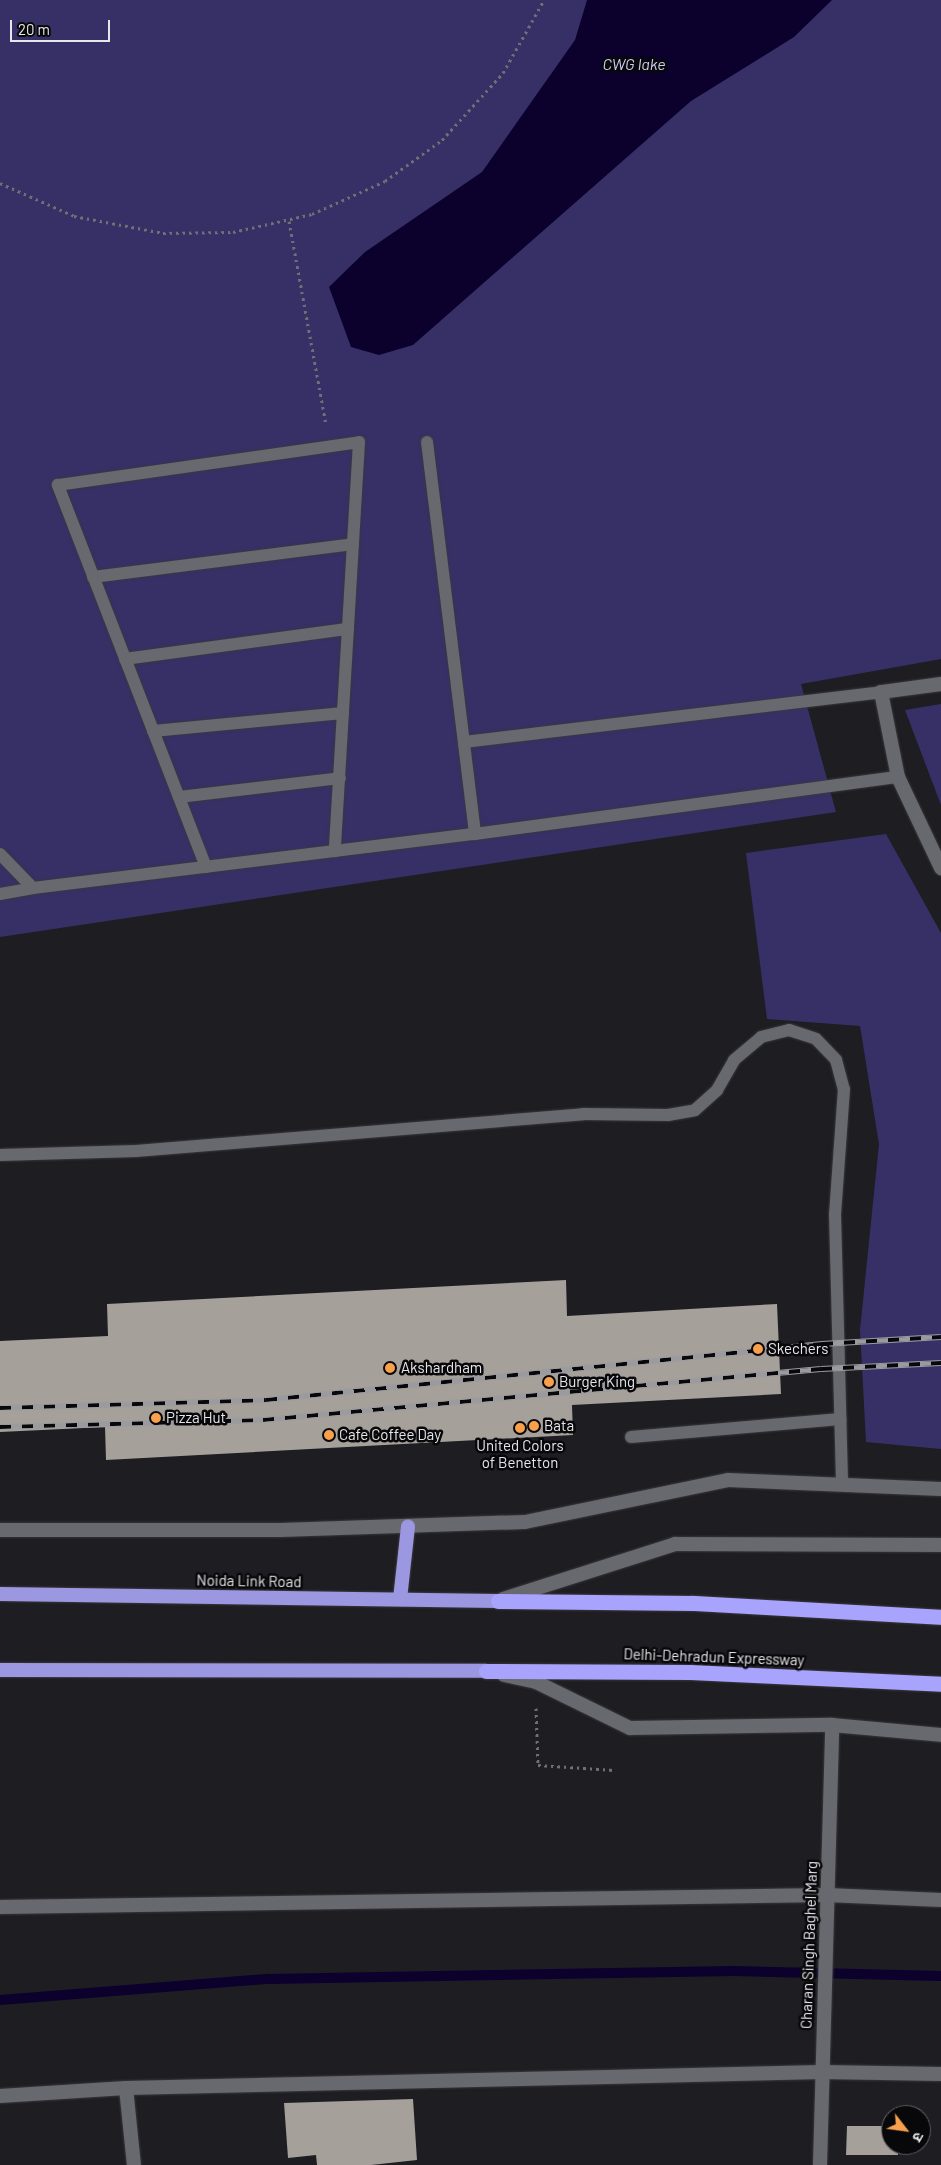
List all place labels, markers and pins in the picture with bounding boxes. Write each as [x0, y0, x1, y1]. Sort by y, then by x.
place label: Skechers [768, 1340, 828, 1358]
marker: Skechers [752, 1343, 764, 1355]
place label: Akshardham [401, 1359, 482, 1377]
marker: Akshardham [383, 1361, 397, 1375]
place label: Burger King [559, 1373, 635, 1391]
marker: Burger King [543, 1376, 555, 1388]
place label: Pizza Hut [166, 1409, 226, 1427]
marker: Pizza Hut [150, 1412, 162, 1424]
place label: Bata [544, 1417, 574, 1435]
marker: Bata [528, 1420, 540, 1432]
marker: United Colors of Benetton [514, 1422, 526, 1434]
place label: Cafe Coffee Day [339, 1426, 441, 1444]
marker: Cafe Coffee Day [323, 1429, 335, 1441]
place label: United Colors of Benetton [476, 1436, 564, 1471]

